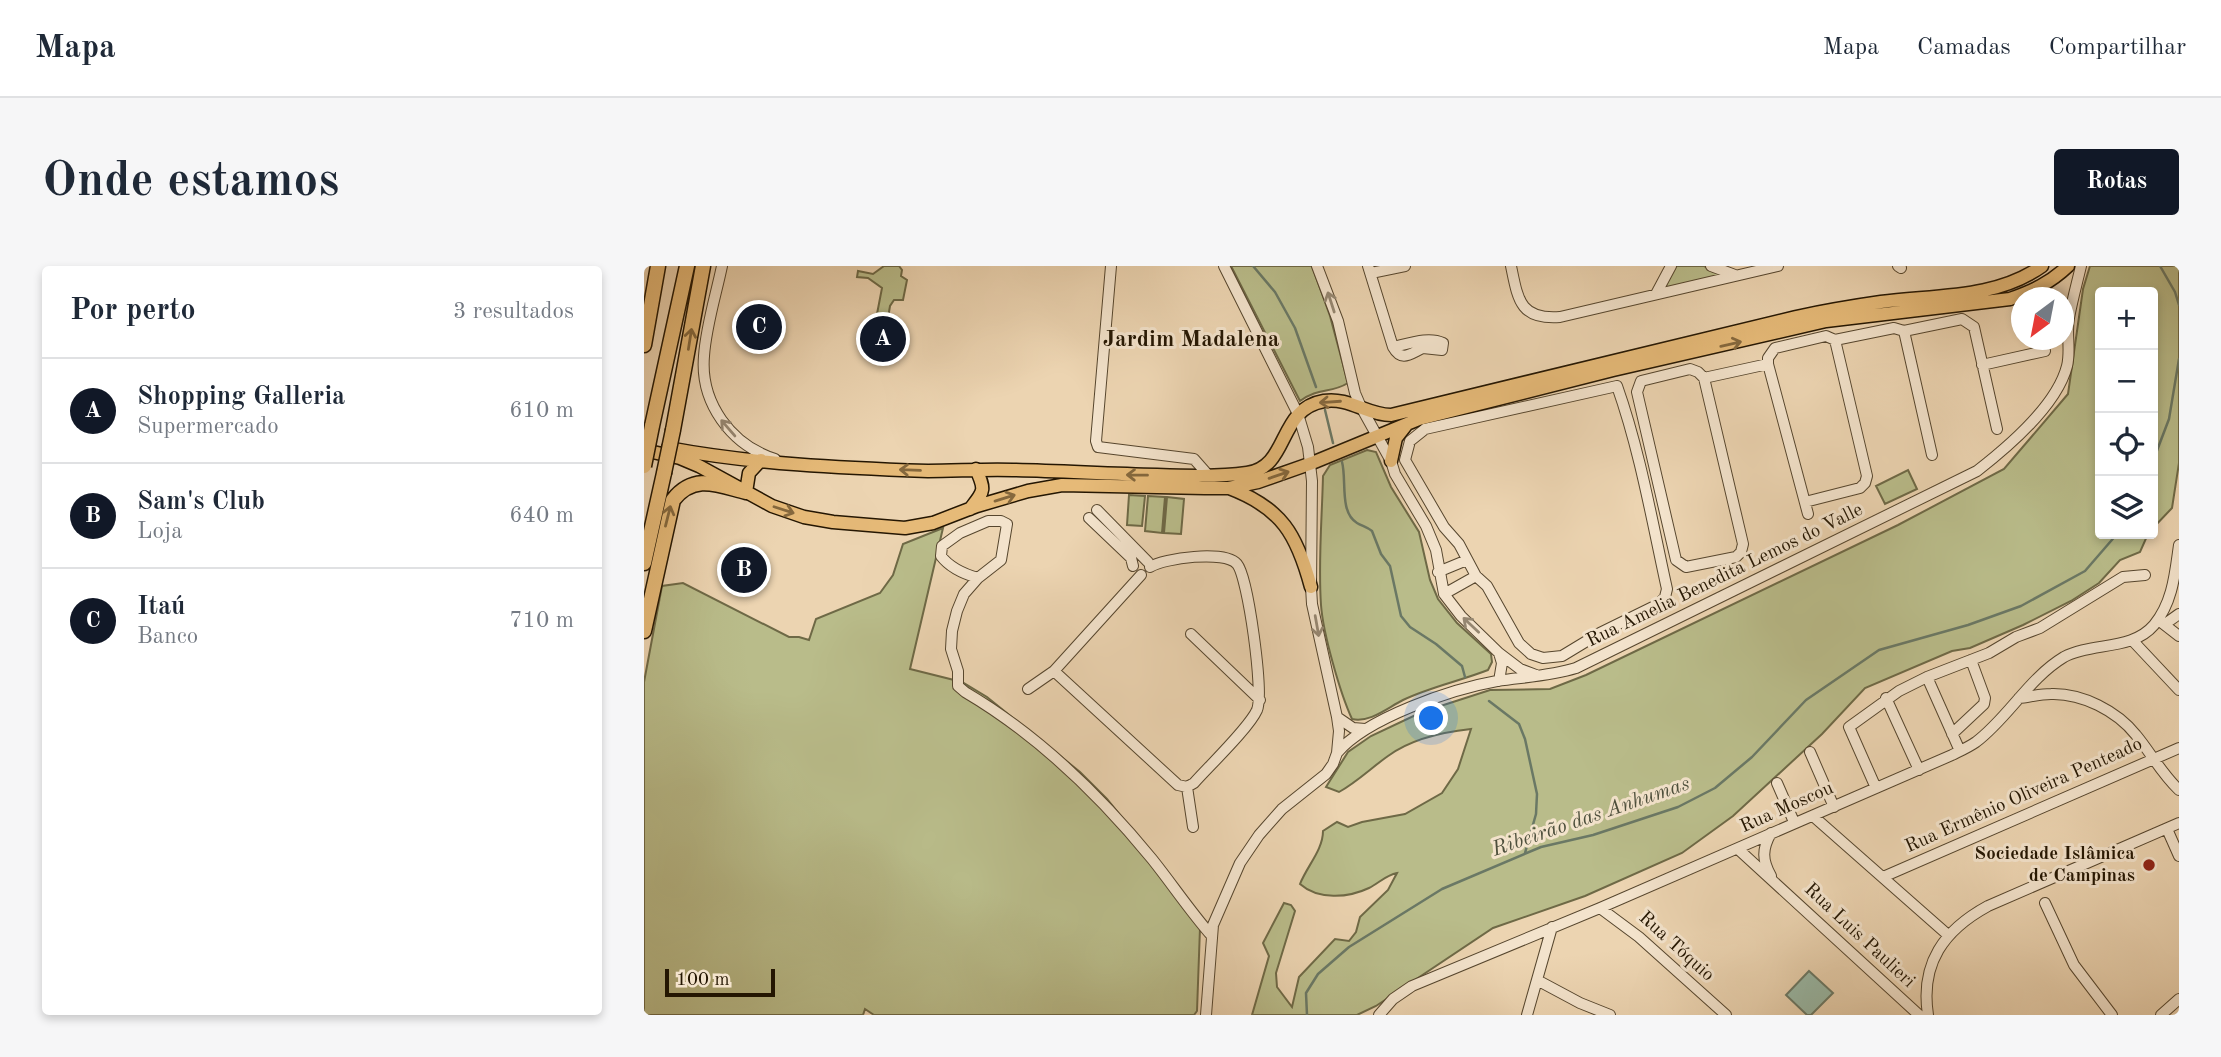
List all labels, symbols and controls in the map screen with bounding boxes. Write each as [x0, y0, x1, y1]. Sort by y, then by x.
text: Mapa [35, 32, 116, 65]
text: Mapa [1823, 36, 1879, 60]
text: Camadas [1917, 36, 2011, 60]
text: Compartilhar [2049, 36, 2186, 60]
button: Rotas [2054, 149, 2179, 215]
text: Onde estamos [42, 158, 339, 207]
north arrow [2011, 287, 2074, 350]
map controls [2095, 287, 2158, 539]
button: + [2095, 287, 2158, 350]
one-way arrow [1324, 292, 1336, 314]
text: Por perto [70, 296, 196, 326]
text: 3 resultados [453, 300, 574, 323]
pin: C [736, 301, 782, 353]
pin: A [860, 313, 906, 365]
one-way arrow [684, 328, 697, 351]
district label: Jardim Madalena [1103, 328, 1280, 351]
one-way arrow [1719, 337, 1742, 350]
button: − [2095, 350, 2158, 413]
text: Shopping Galleria [137, 384, 345, 410]
one-way arrow [1319, 395, 1342, 408]
text: A [84, 399, 102, 422]
text: 610 m [509, 399, 574, 422]
button: locate [2095, 413, 2158, 476]
text: Supermercado [137, 415, 279, 438]
one-way arrow [720, 420, 737, 437]
one-way arrow [899, 463, 922, 477]
one-way arrow [1126, 468, 1149, 482]
one-way arrow [1267, 468, 1289, 480]
button: layers [2095, 476, 2158, 539]
text: Sam's Club [137, 489, 265, 515]
one-way arrow [994, 491, 1016, 504]
street label: Rua Amelia Benedita Lemos do Valle [1584, 501, 1866, 651]
text: B [85, 504, 101, 527]
text: 640 m [509, 504, 574, 527]
one-way arrow [662, 505, 675, 528]
one-way arrow [773, 505, 795, 518]
text: Loja [137, 520, 183, 543]
pin: B [721, 544, 767, 596]
text: Itaú [137, 594, 185, 620]
text: C [85, 609, 101, 632]
text: 710 m [509, 609, 574, 632]
one-way arrow [1310, 615, 1324, 637]
one-way arrow [1462, 617, 1480, 633]
text: Banco [137, 625, 198, 648]
your location [1414, 701, 1448, 735]
street label: Rua Ermênio Oliveira Penteado [1903, 735, 2145, 857]
water label: Ribeirão das Anhumas [1488, 773, 1693, 861]
street label: Rua Moscou [1738, 779, 1836, 837]
place label: Sociedade Islâmica de Campinas [1974, 845, 2135, 886]
marker: Sociedade Islâmica de Campinas [2141, 857, 2157, 873]
street label: Rua Luis Paulieri [1800, 880, 1918, 992]
street label: Rua Tóquio [1635, 908, 1717, 986]
scale bar [665, 966, 775, 998]
text: 100 m [676, 971, 729, 990]

